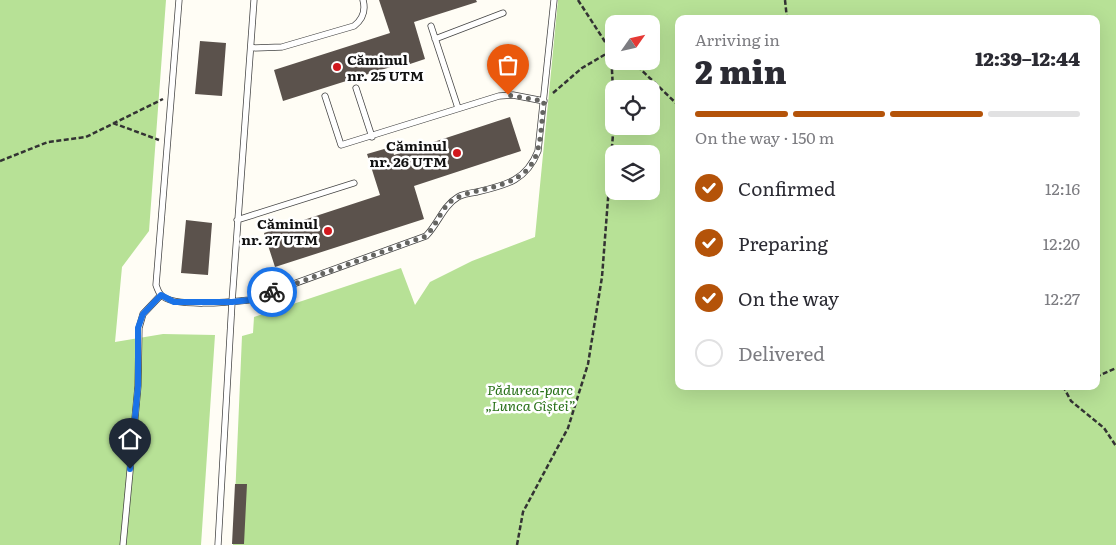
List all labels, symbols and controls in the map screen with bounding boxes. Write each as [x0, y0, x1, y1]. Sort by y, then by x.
north arrow [605, 15, 660, 70]
map controls [605, 15, 660, 200]
text: Arriving in [695, 27, 780, 51]
pin [487, 44, 529, 95]
text: 12:39–12:44 [975, 44, 1080, 72]
text: 2 min [695, 46, 787, 94]
place label: Căminul nr. 25 UTM [347, 49, 424, 85]
icon: bag [494, 51, 522, 79]
marker: Căminul nr. 25 UTM [331, 61, 343, 73]
button: locate [605, 80, 660, 135]
text: On the way · 150 m [695, 125, 834, 149]
place label: Căminul nr. 26 UTM [370, 135, 447, 171]
button: layers [605, 145, 660, 200]
marker: Căminul nr. 26 UTM [451, 147, 463, 159]
icon: check [695, 174, 723, 202]
text: Confirmed [738, 174, 836, 202]
text: 12:16 [1045, 176, 1080, 200]
place label: Căminul nr. 27 UTM [241, 213, 318, 249]
marker: Căminul nr. 27 UTM [322, 225, 334, 237]
icon: check [695, 229, 723, 257]
text: Preparing [738, 229, 828, 257]
text: 12:20 [1043, 231, 1080, 255]
courier [247, 267, 297, 317]
icon: bike [258, 278, 286, 306]
icon: check [695, 284, 723, 312]
text: On the way [738, 284, 839, 312]
text: 12:27 [1044, 286, 1080, 310]
text: Delivered [738, 339, 825, 367]
park label: Pădurea-parc „Lunca Gîștei” [485, 379, 575, 415]
pin [109, 418, 151, 469]
icon: home [116, 425, 144, 453]

